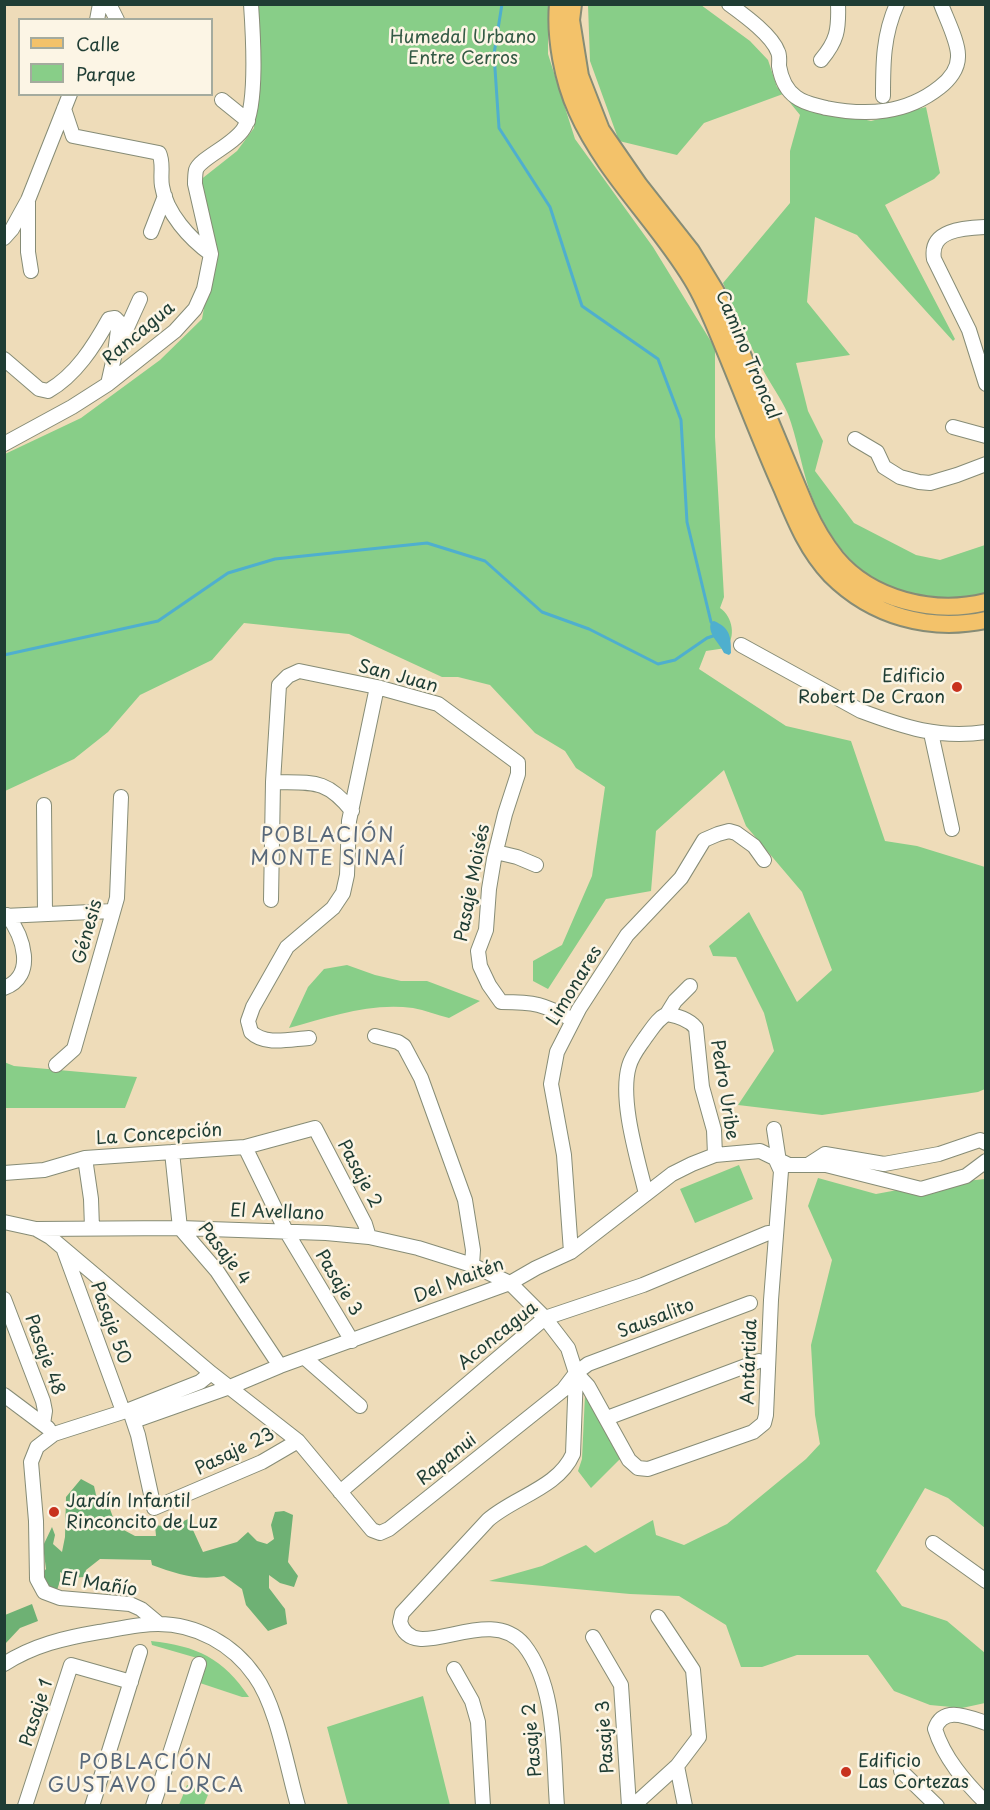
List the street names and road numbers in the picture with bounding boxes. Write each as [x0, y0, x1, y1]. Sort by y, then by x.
street label: Camino Troncal [710, 287, 784, 423]
street label: Rancagua [99, 298, 179, 370]
street label: San Juan [356, 656, 440, 698]
street label: Pasaje Moisés [451, 822, 495, 944]
street label: Génesis [68, 897, 108, 967]
street label: Limonares [543, 942, 607, 1030]
street label: Pedro Uribe [705, 1038, 743, 1142]
street label: La Concepción [95, 1120, 223, 1150]
street label: Pasaje 2 [332, 1136, 386, 1212]
street label: El Avellano [230, 1201, 324, 1225]
street label: Pasaje 4 [193, 1219, 255, 1289]
street label: Pasaje 3 [310, 1246, 366, 1320]
street label: Del Maitén [411, 1254, 507, 1308]
street label: Pasaje 50 [85, 1279, 135, 1367]
street label: Sausalito [615, 1295, 697, 1343]
street label: Aconcagua [454, 1297, 542, 1375]
street label: Pasaje 48 [19, 1312, 69, 1398]
street label: Antártida [738, 1319, 762, 1405]
street label: Pasaje 23 [192, 1424, 278, 1480]
street label: Rapanui [413, 1429, 481, 1491]
street label: El Mañío [59, 1568, 139, 1602]
street label: Pasaje 1 [16, 1677, 58, 1749]
street label: Pasaje 3 [593, 1700, 619, 1774]
street label: Pasaje 2 [519, 1702, 547, 1778]

